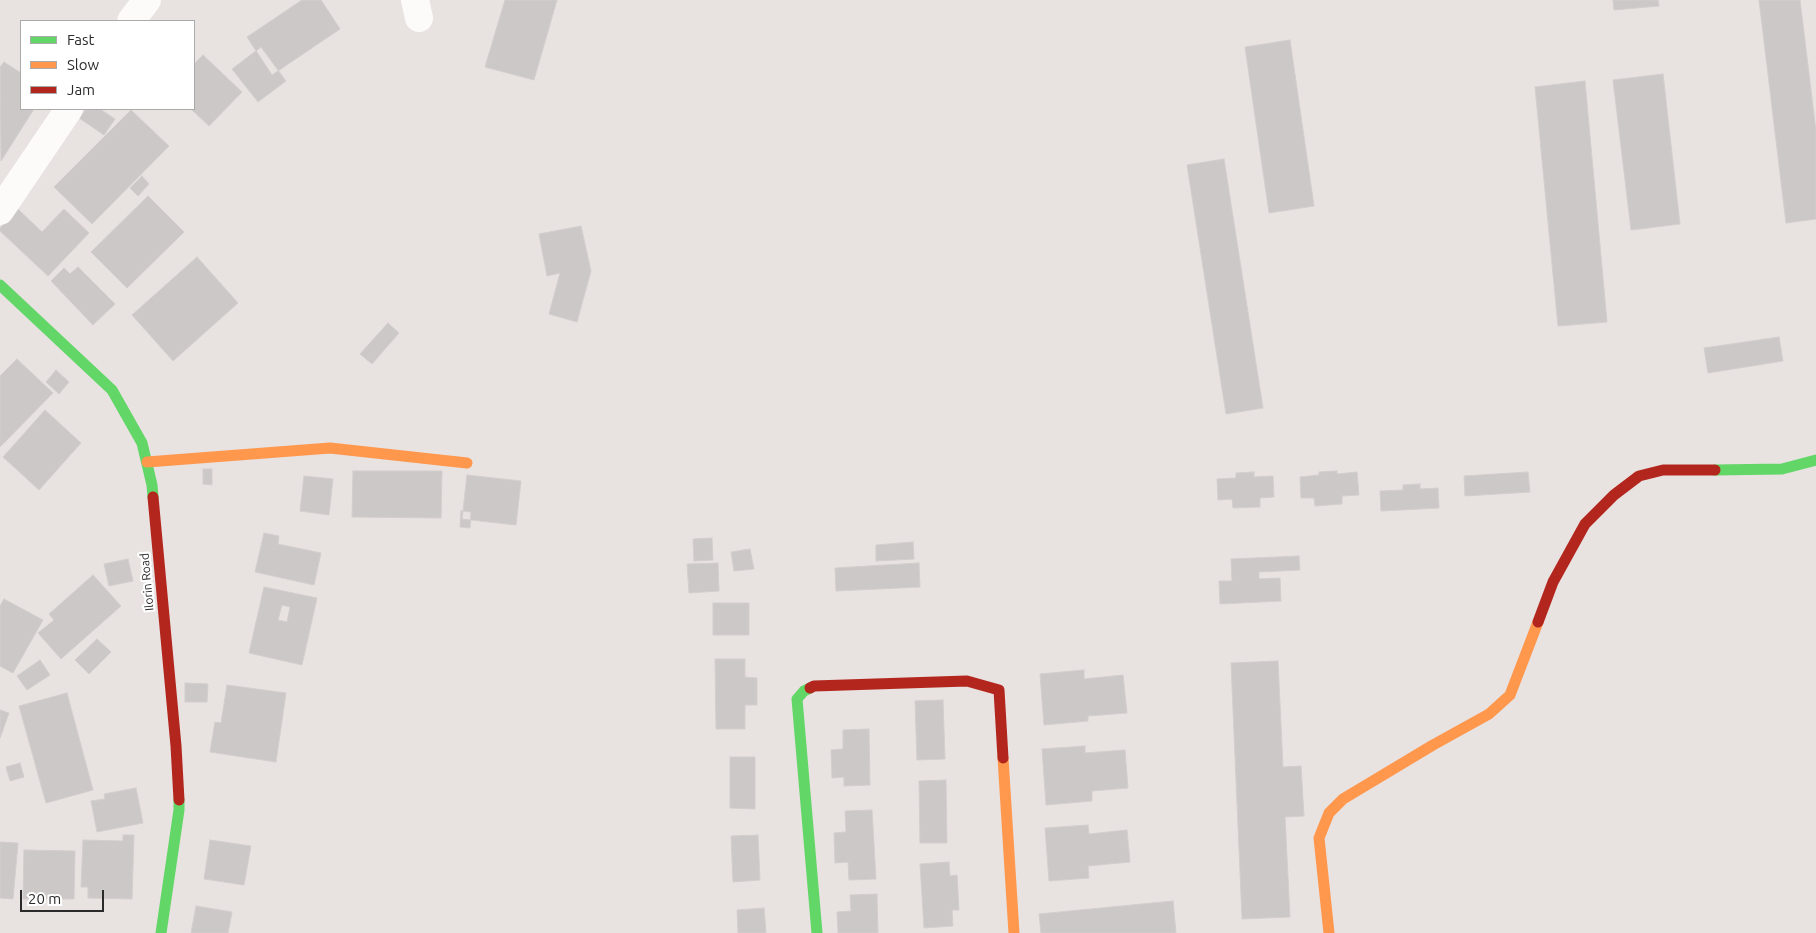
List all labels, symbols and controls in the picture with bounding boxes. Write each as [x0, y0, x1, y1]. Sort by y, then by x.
legend [20, 20, 195, 110]
text: Fast [67, 31, 94, 48]
text: Slow [67, 56, 99, 73]
text: Jam [67, 81, 95, 98]
street label: Ilorin Road [137, 553, 157, 611]
scale bar [22, 880, 106, 912]
text: 20 m [28, 890, 61, 907]

